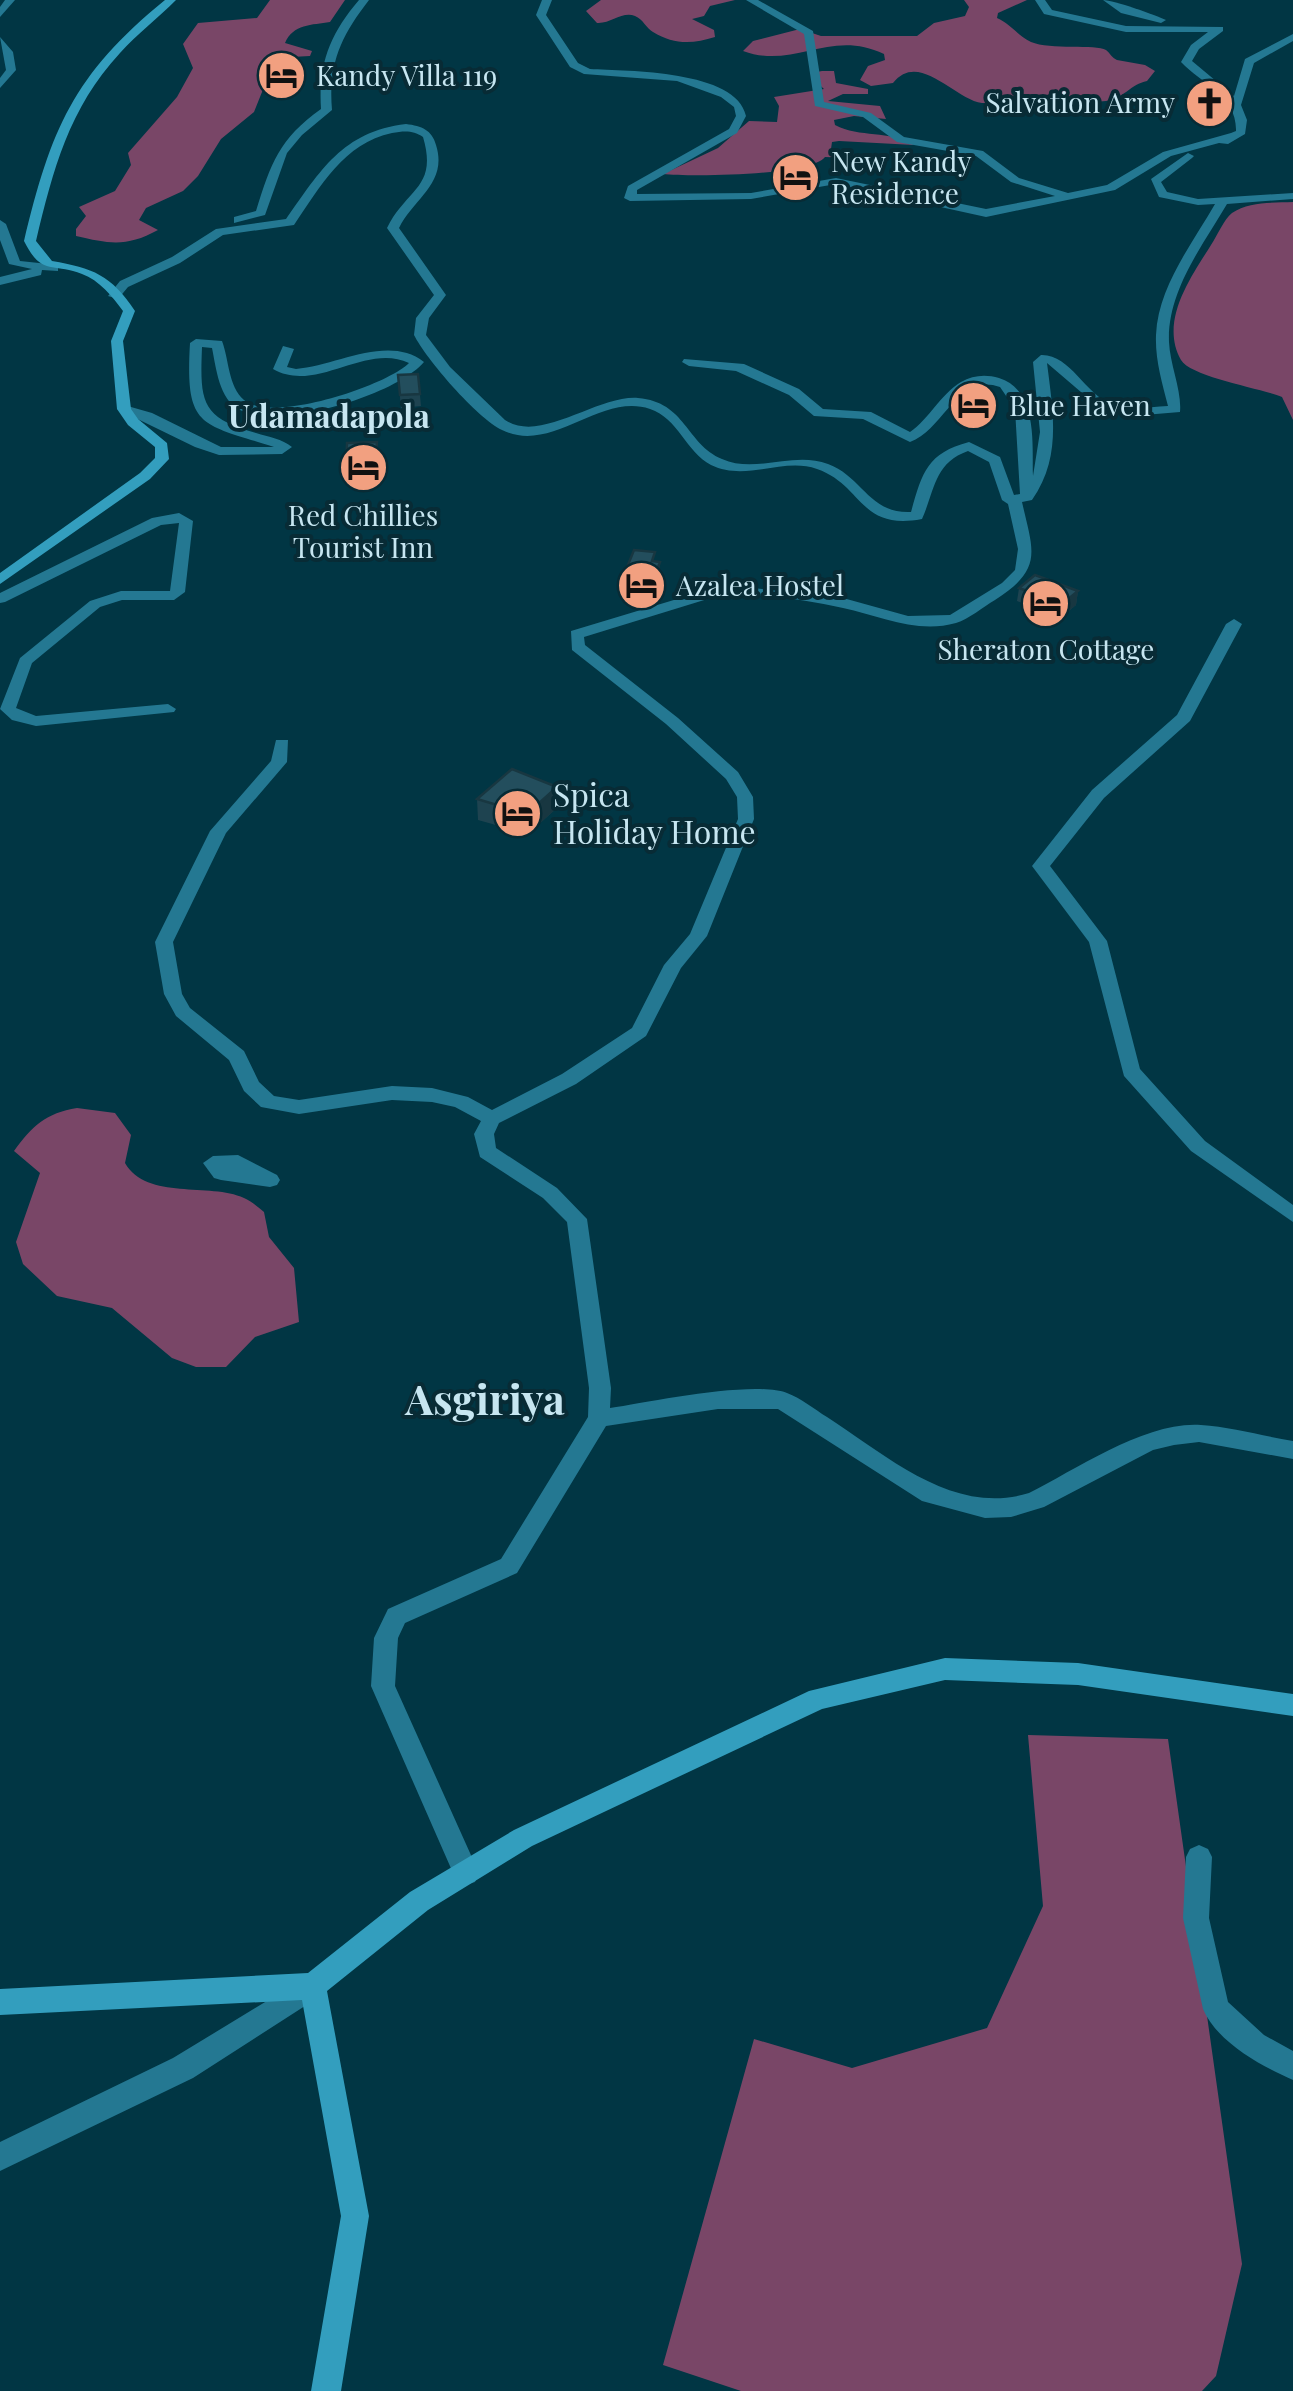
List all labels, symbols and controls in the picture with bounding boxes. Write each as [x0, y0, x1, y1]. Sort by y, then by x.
hotel icon: Kandy Villa 119 [255, 50, 307, 102]
place label: Kandy Villa 119 [316, 56, 497, 93]
church icon: Salvation Army [1184, 77, 1236, 129]
place label: Salvation Army [985, 83, 1175, 120]
place label: New Kandy Residence [831, 142, 972, 211]
hotel icon: New Kandy Residence [770, 152, 822, 204]
hotel icon: Blue Haven [948, 380, 1000, 432]
place label: Blue Haven [1009, 386, 1151, 423]
district label: Udamadapola [228, 393, 430, 436]
hotel icon: Red Chillies Tourist Inn [337, 442, 389, 494]
place label: Red Chillies Tourist Inn [288, 496, 438, 565]
hotel icon: Azalea Hostel [615, 560, 667, 612]
place label: Azalea Hostel [675, 566, 844, 603]
hotel icon: Sheraton Cottage [1020, 577, 1072, 629]
place label: Sheraton Cottage [937, 630, 1155, 667]
place label: Spica Holiday Home [553, 772, 756, 852]
hotel icon: Spica Holiday Home [492, 788, 544, 840]
district label: Asgiriya [404, 1370, 565, 1426]

